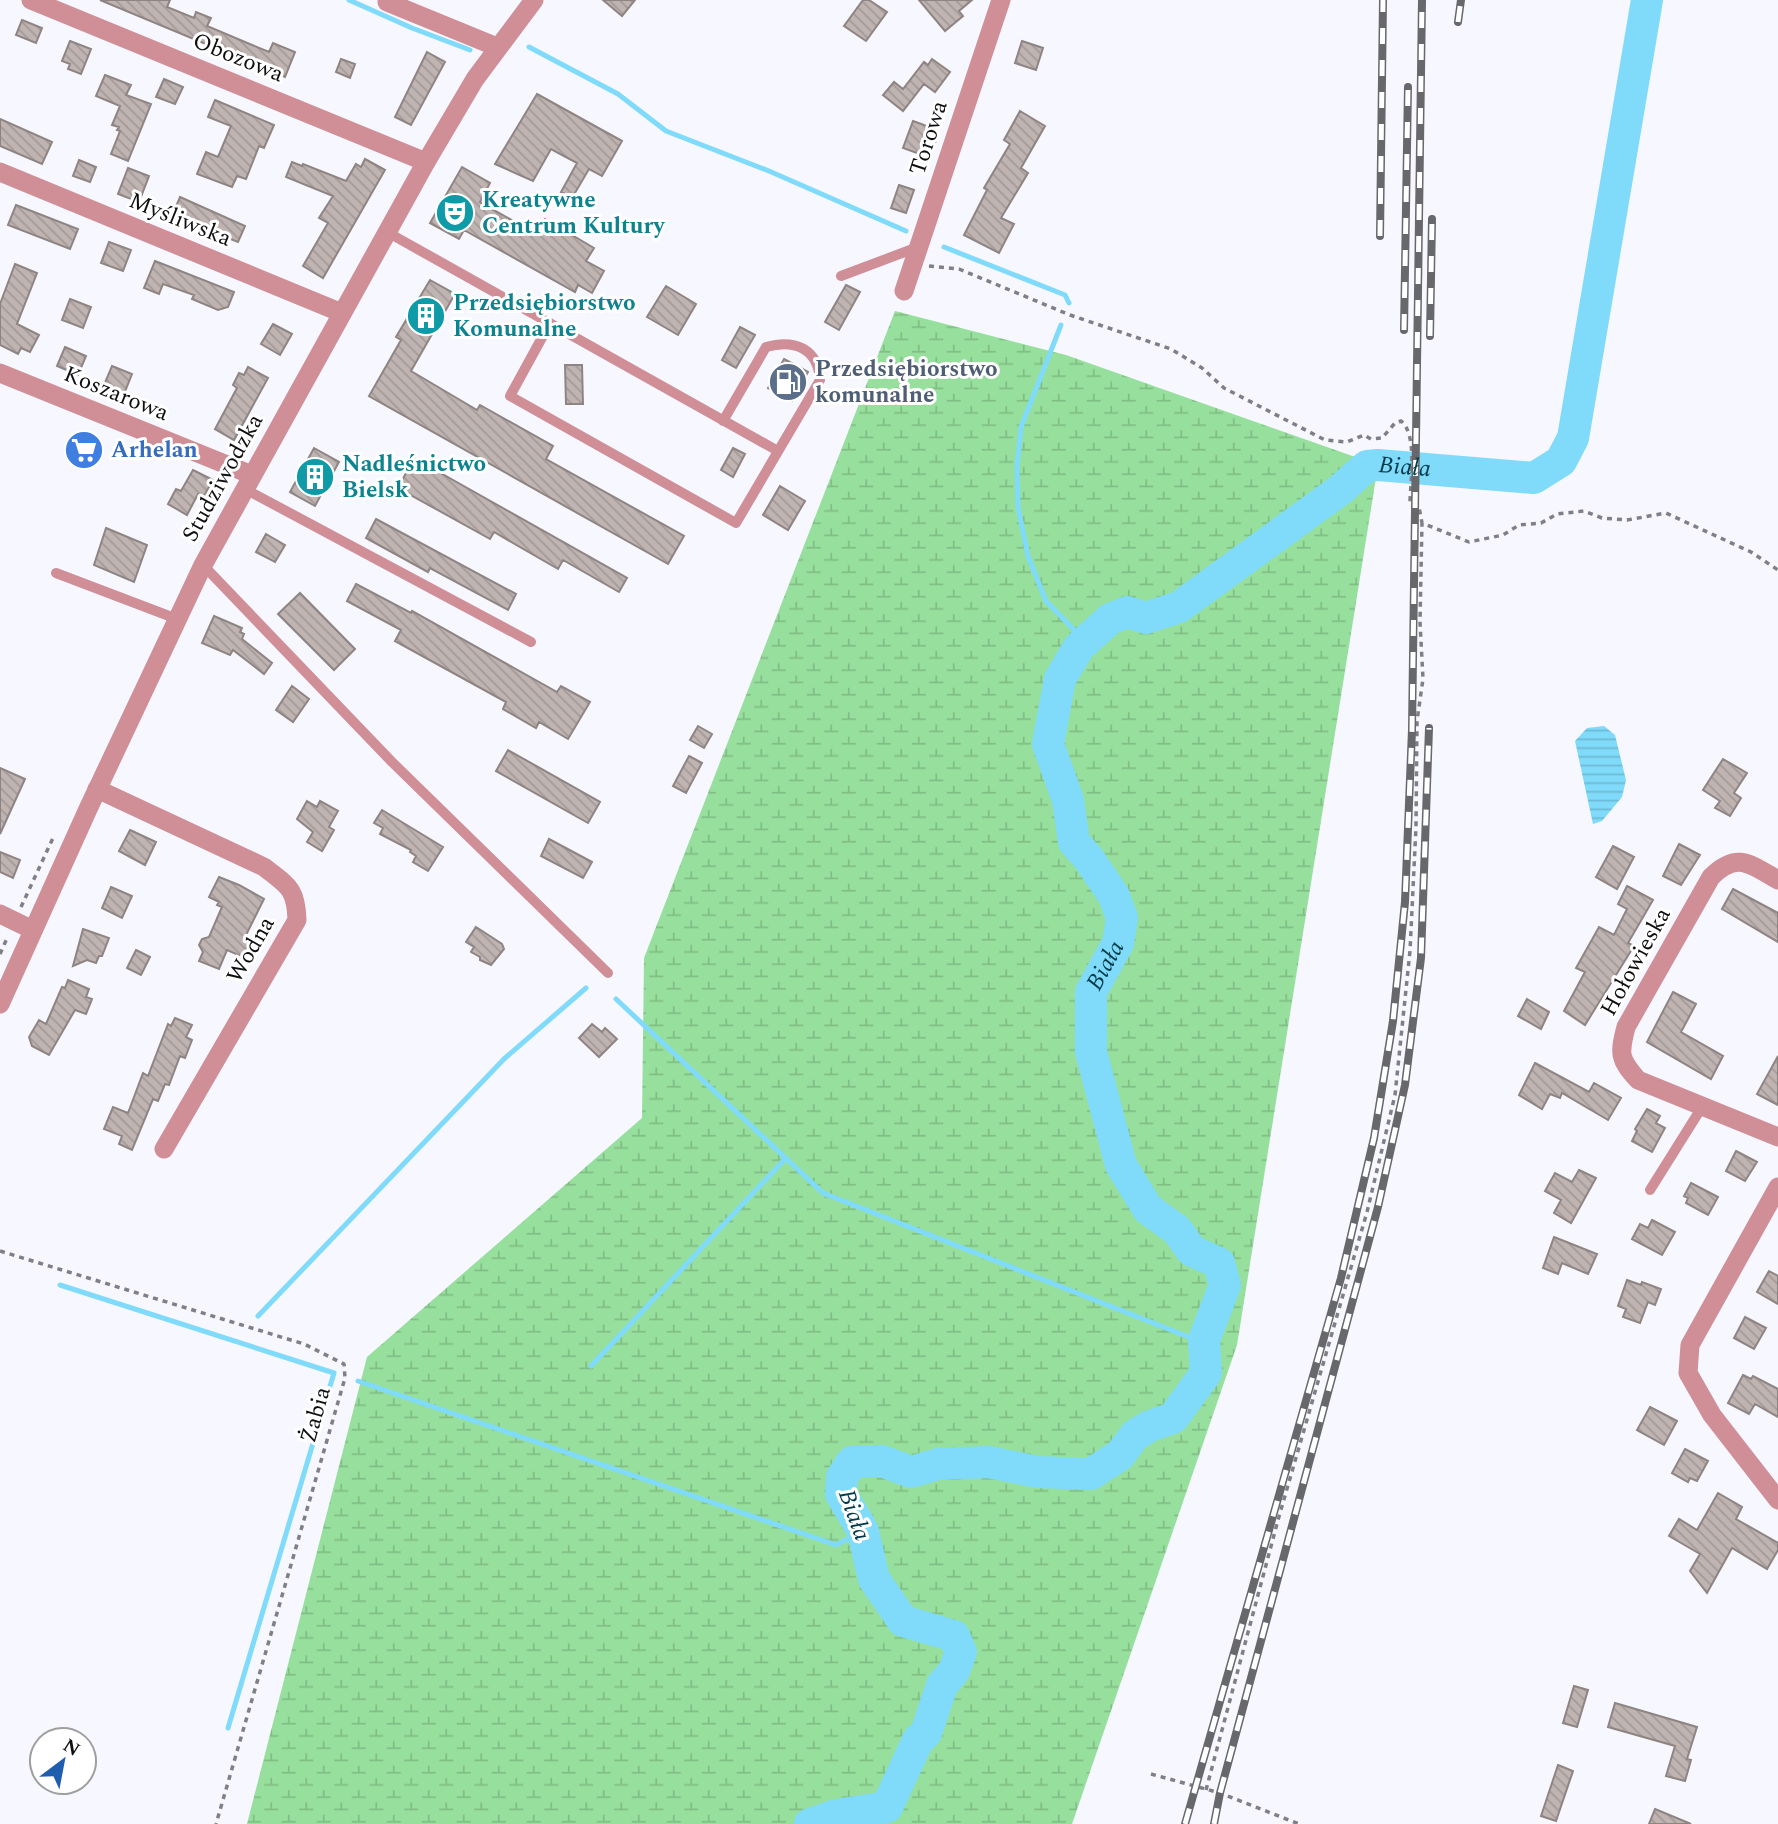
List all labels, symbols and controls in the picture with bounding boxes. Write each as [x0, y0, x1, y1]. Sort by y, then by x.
street label: Obozowa [187, 24, 289, 92]
street label: Torowa [900, 96, 958, 180]
place label: Kreatywne Centrum Kultury [482, 183, 665, 244]
street label: Myśliwska [123, 184, 237, 256]
theatre icon: Kreatywne Centrum Kultury [434, 192, 476, 234]
place label: Przedsiębiorstwo Komunalne [453, 286, 636, 347]
building icon: Przedsiębiorstwo Komunalne [405, 295, 447, 337]
place label: Przedsiębiorstwo komunalne [815, 352, 998, 413]
street label: Koszarowa [58, 357, 174, 431]
fuel station icon: Przedsiębiorstwo komunalne [767, 361, 809, 403]
street label: Studziwodzka [173, 407, 273, 549]
supermarket icon: Arhelan [63, 429, 105, 471]
place label: Arhelan [111, 433, 198, 468]
place label: Nadleśnictwo Bielsk [342, 447, 486, 508]
water label: Biała [1377, 447, 1432, 487]
building icon: Nadleśnictwo Bielsk [294, 456, 336, 498]
street label: Hołowieska [1592, 901, 1680, 1023]
street label: Wodna [218, 910, 284, 990]
water label: Biała [1077, 934, 1134, 997]
street label: Żabia [291, 1383, 341, 1447]
water label: Biała [828, 1484, 880, 1546]
north arrow [28, 1726, 98, 1796]
text: N [57, 1731, 85, 1764]

